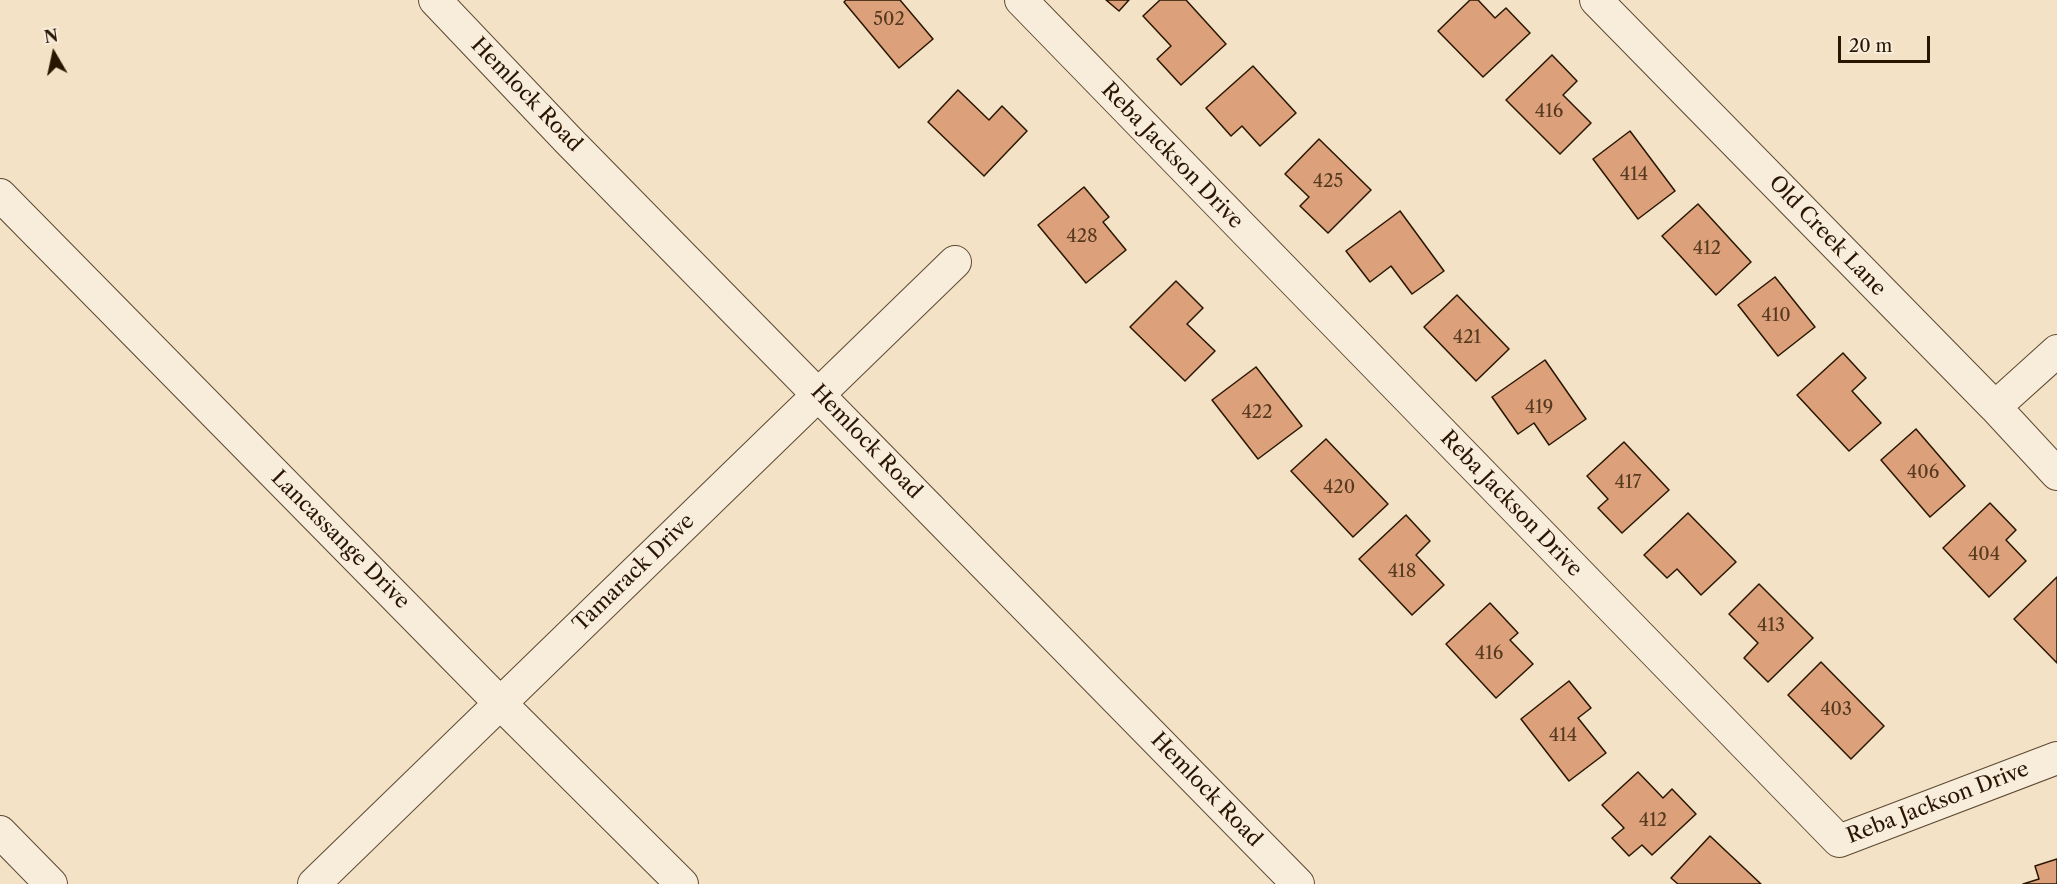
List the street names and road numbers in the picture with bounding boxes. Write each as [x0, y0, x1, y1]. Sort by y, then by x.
street label: Hemlock Road [465, 33, 587, 157]
street label: Reba Jackson Drive [1096, 78, 1248, 234]
street label: Old Creek Lane [1763, 171, 1891, 301]
street label: Hemlock Road [805, 380, 927, 504]
street label: Reba Jackson Drive [1435, 426, 1587, 582]
street label: Lancassange Drive [266, 466, 414, 614]
street label: Tamarack Drive [568, 509, 700, 637]
street label: Hemlock Road [1145, 728, 1267, 852]
street label: Reba Jackson Drive [1843, 757, 2033, 849]

